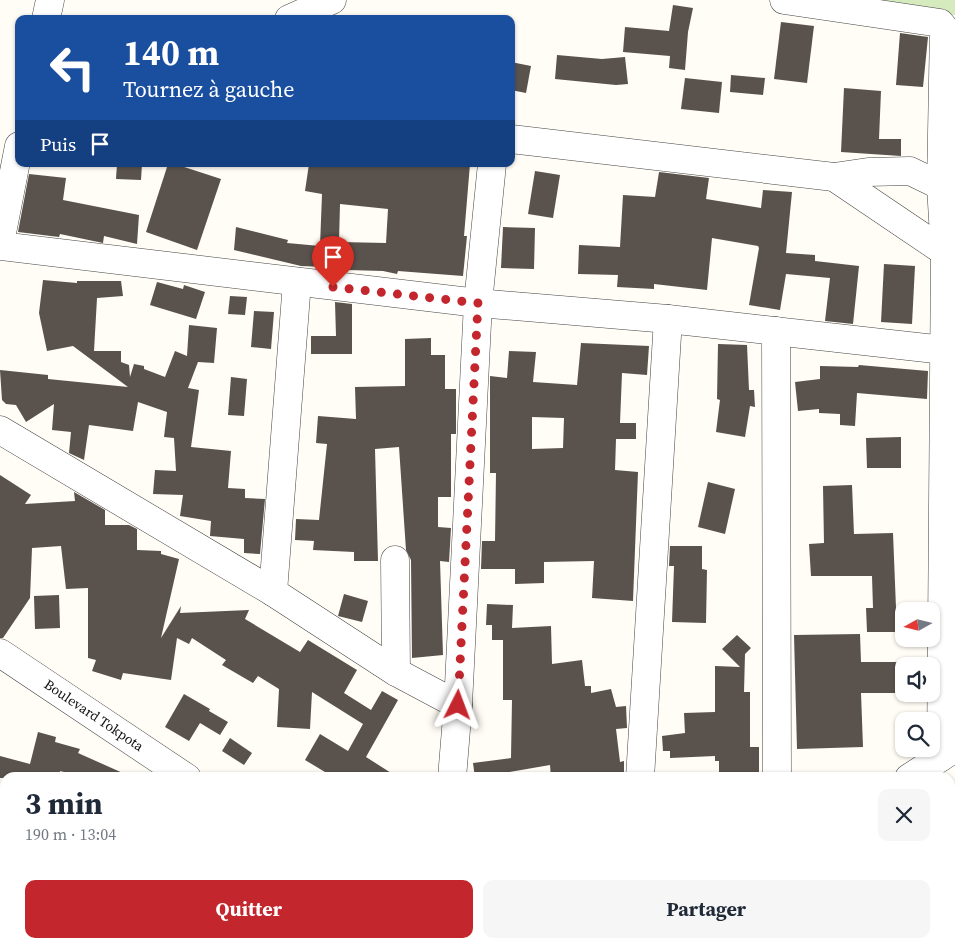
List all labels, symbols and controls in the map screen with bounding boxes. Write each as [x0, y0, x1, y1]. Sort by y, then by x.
text: 140 m [123, 29, 219, 77]
icon: left [40, 35, 105, 100]
text: Tournez à gauche [123, 74, 294, 104]
icon: arrive [86, 130, 114, 158]
text: Puis [40, 131, 76, 157]
pin [312, 236, 354, 287]
icon: arrive [319, 243, 347, 271]
north arrow [895, 602, 940, 648]
map controls [895, 602, 940, 757]
button: sound [895, 657, 940, 702]
street label: Boulevard Tokpota [40, 674, 148, 756]
position arrow [431, 678, 483, 730]
button: search [895, 712, 940, 757]
text: 3 min [25, 783, 103, 824]
button: close [878, 789, 930, 841]
text: 190 m · 13:04 [25, 823, 116, 845]
button: Quitter [25, 880, 473, 938]
button: Partager [483, 880, 930, 938]

